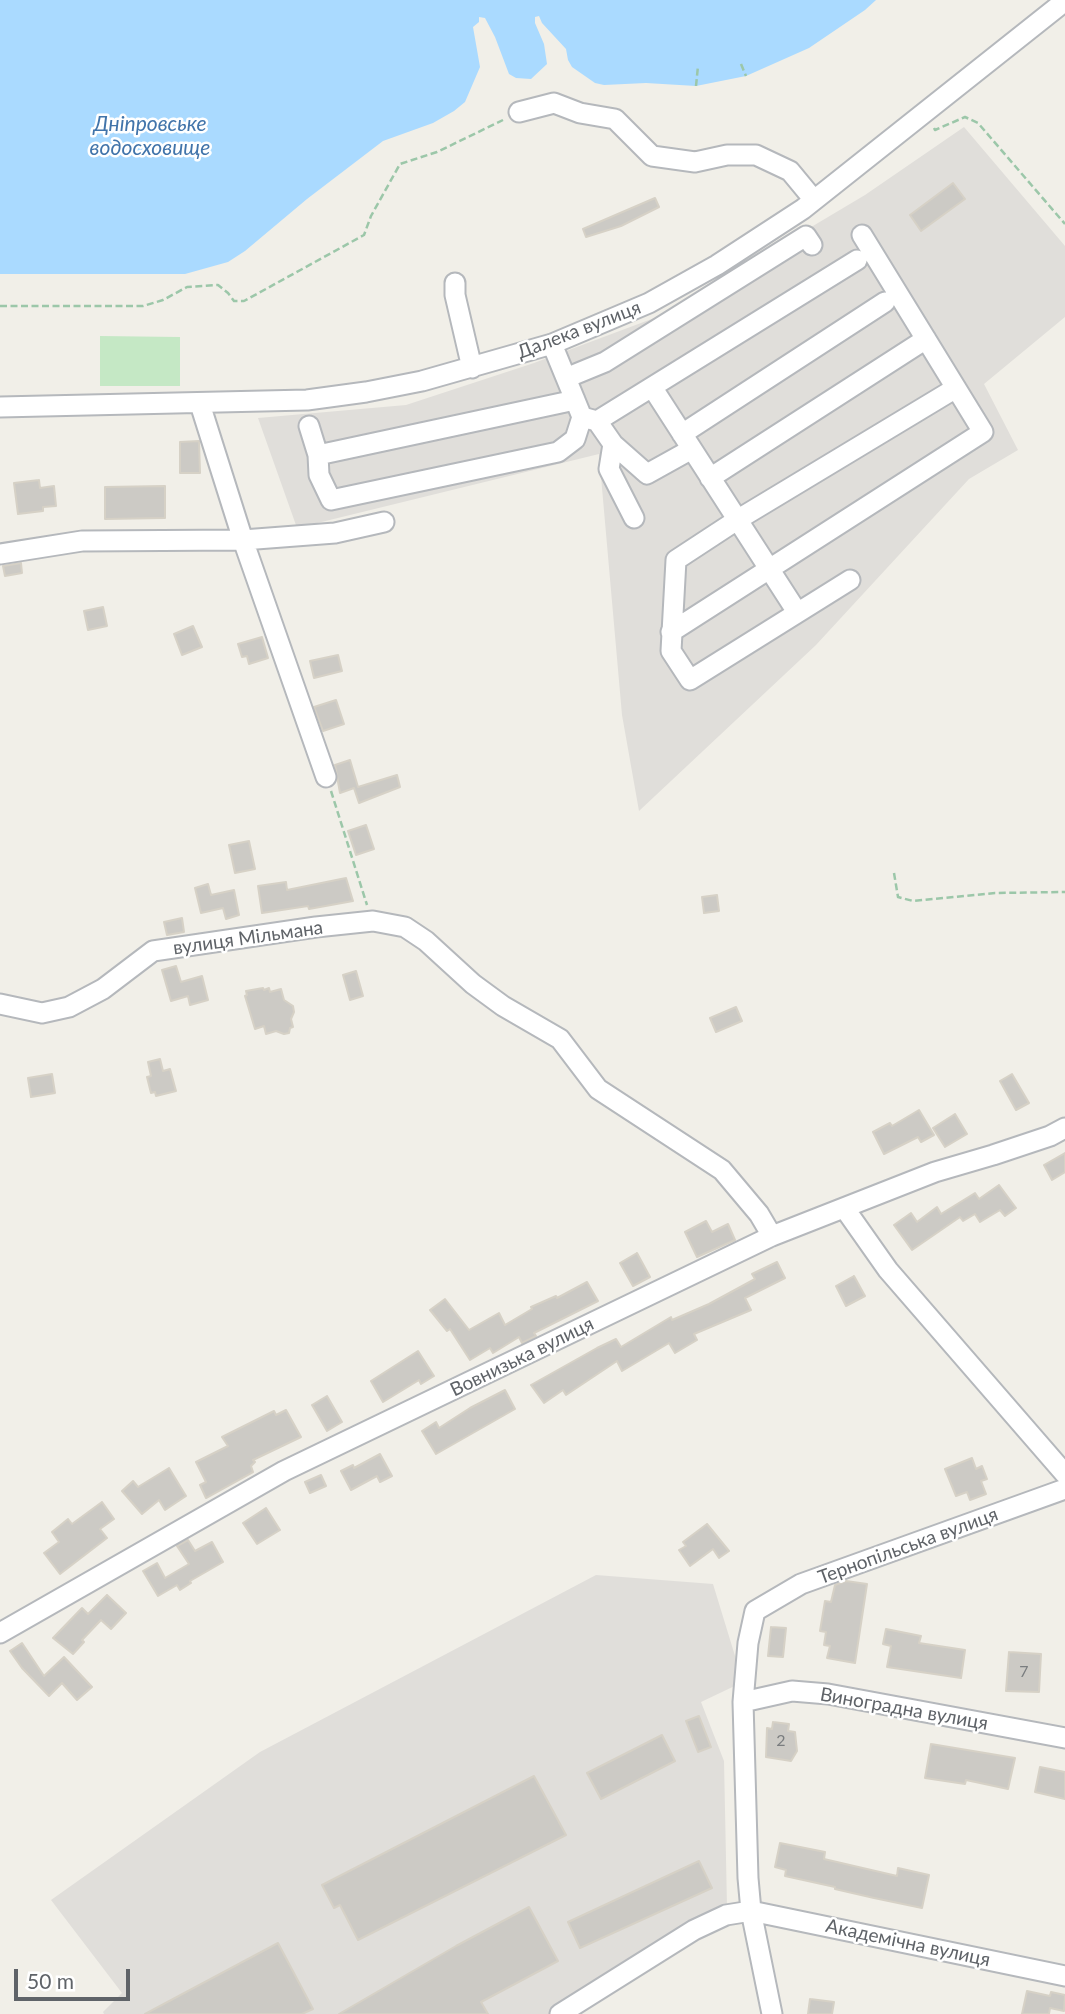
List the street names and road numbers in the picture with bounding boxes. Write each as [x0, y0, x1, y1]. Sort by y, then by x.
street label: Далека вулиця [514, 296, 644, 364]
street label: вулиця Мільмана [172, 916, 324, 960]
street label: Вовнизька вулиця [447, 1312, 597, 1402]
street label: Тернопільська вулиця [815, 1503, 1001, 1589]
street label: Виноградна вулиця [818, 1683, 990, 1735]
street label: Академічна вулиця [824, 1914, 992, 1972]

